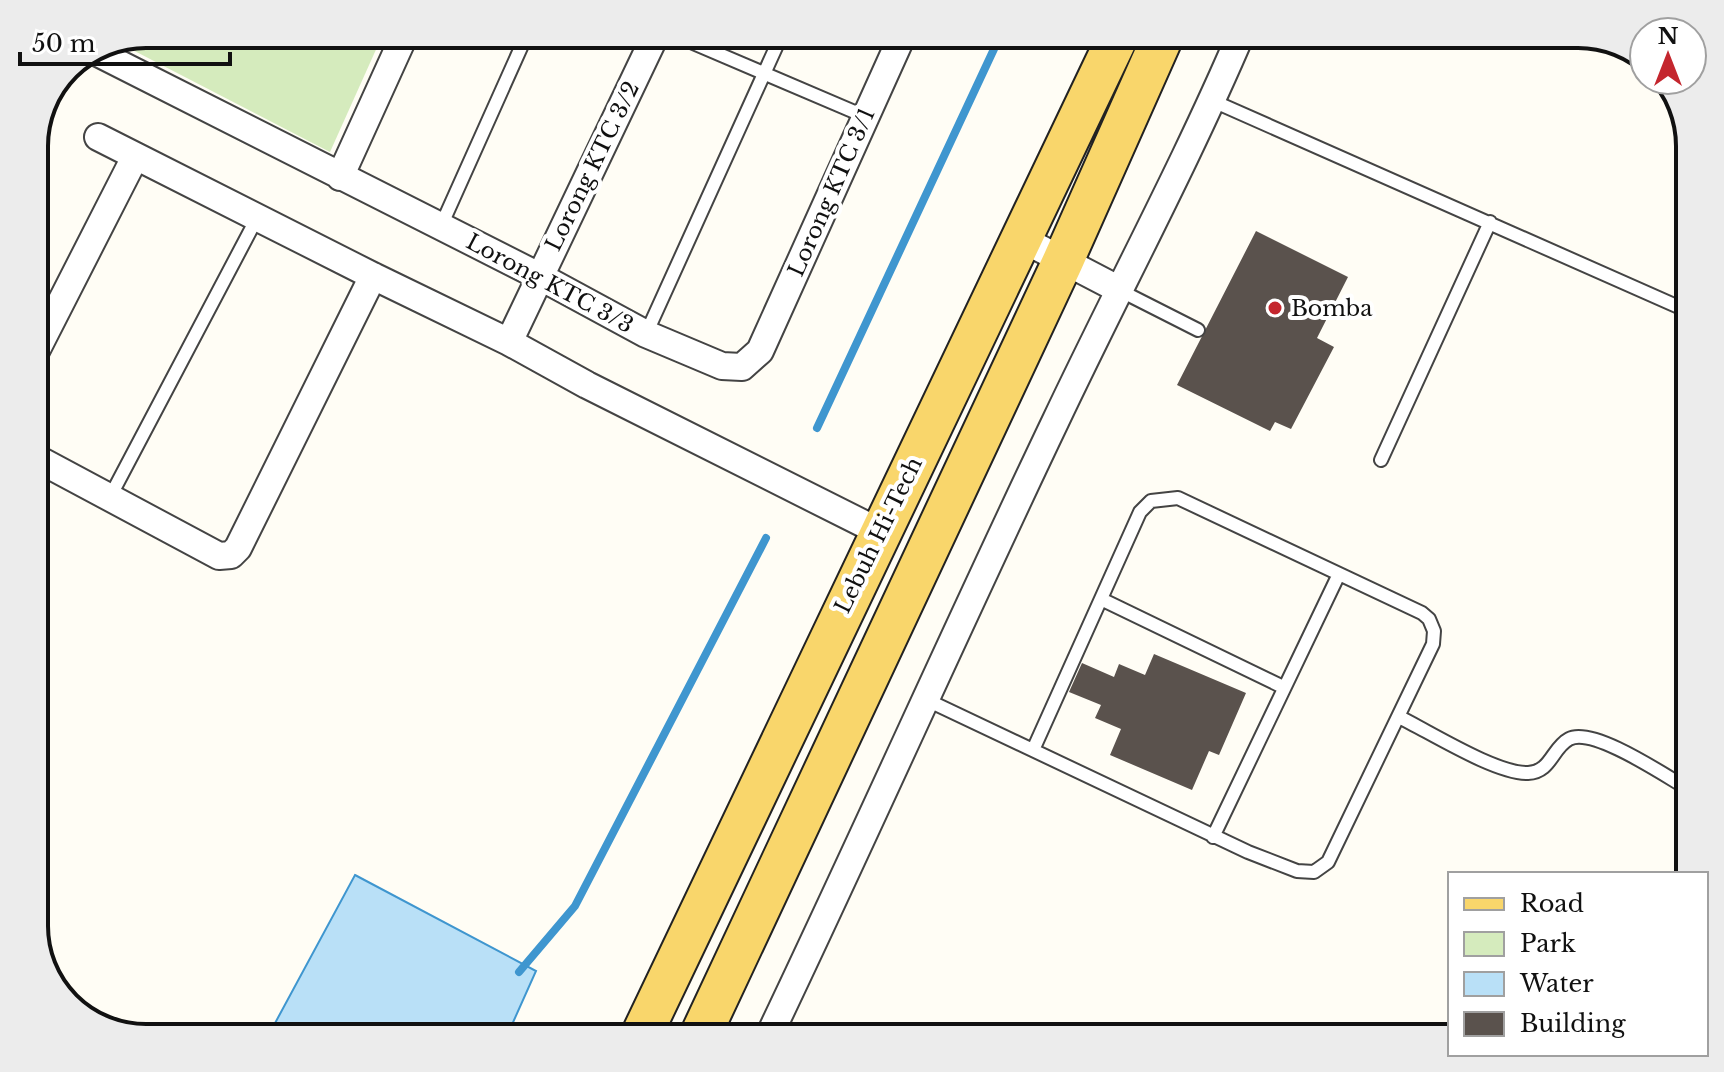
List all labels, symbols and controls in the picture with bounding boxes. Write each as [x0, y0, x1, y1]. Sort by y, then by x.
scale bar [20, 16, 230, 66]
north arrow [1628, 16, 1708, 96]
text: N [1658, 23, 1679, 50]
text: 50 m [32, 29, 96, 58]
street label: Lorong KTC 3/2 [540, 77, 645, 255]
street label: Lorong KTC 3/1 [782, 104, 881, 281]
street label: Lorong KTC 3/3 [462, 228, 638, 339]
place label: Bomba [1291, 295, 1373, 322]
marker: Bomba [1266, 299, 1284, 317]
street label: Lebuh Hi-Tech [829, 453, 928, 618]
legend [1448, 872, 1708, 1056]
text: Road [1520, 889, 1584, 918]
text: Park [1520, 929, 1576, 958]
text: Water [1519, 969, 1594, 998]
text: Building [1520, 1009, 1626, 1038]

